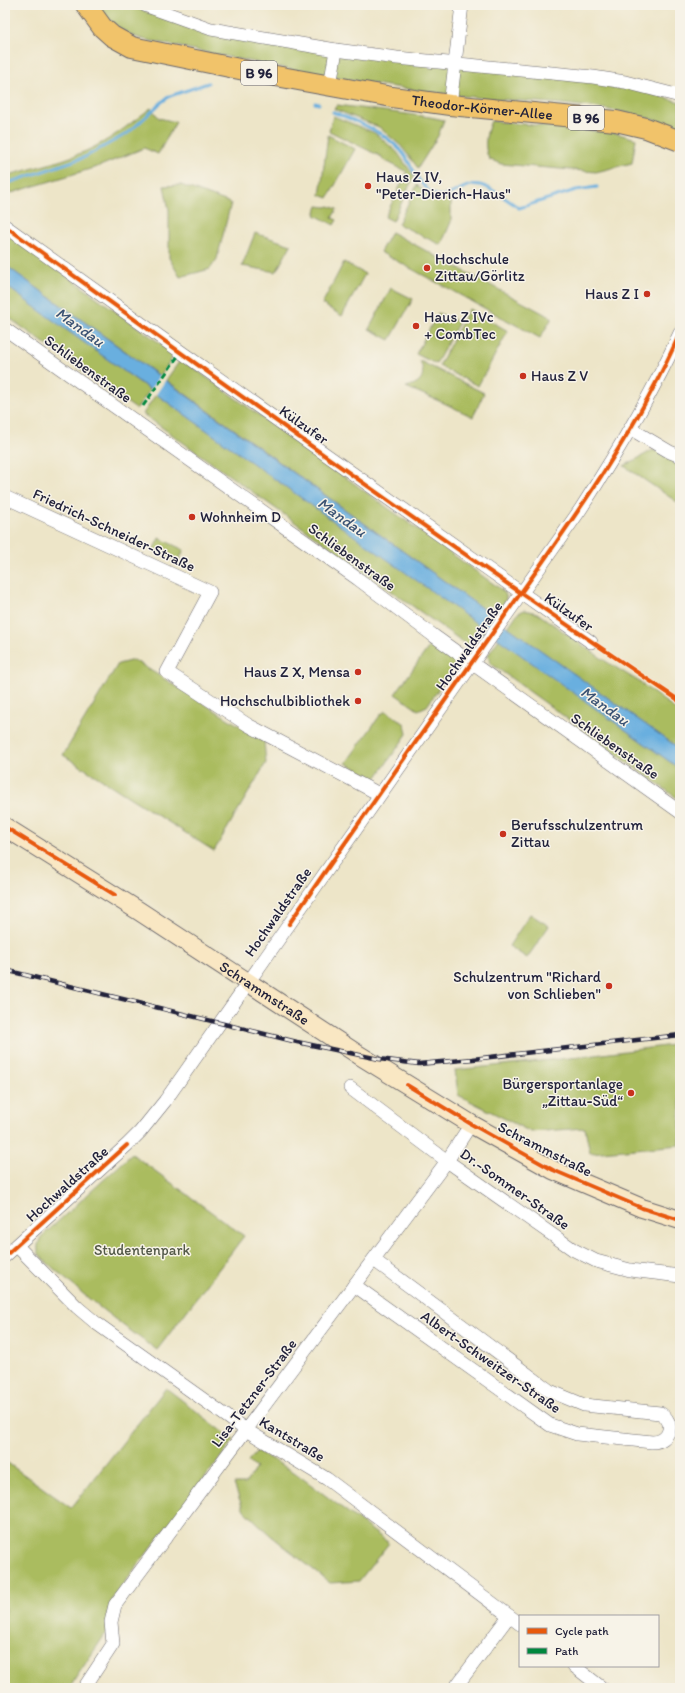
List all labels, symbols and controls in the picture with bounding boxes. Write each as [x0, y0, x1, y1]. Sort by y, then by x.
road number: B 96 [241, 61, 277, 85]
street label: Theodor-Körner-Allee [410, 91, 553, 124]
road number: B 96 [568, 106, 604, 130]
place label: Haus Z IV, "Peter-Dierich-Haus" [376, 168, 511, 203]
marker: Haus Z IV, "Peter-Dierich-Haus" [363, 181, 373, 191]
place label: Hochschule Zittau/Görlitz [435, 250, 525, 285]
marker: Hochschule Zittau/Görlitz [422, 263, 432, 273]
place label: Haus Z I [585, 285, 639, 303]
marker: Haus Z I [642, 289, 652, 299]
water label: Mandau [52, 303, 109, 352]
place label: Haus Z IVc + CombTec [424, 308, 496, 343]
marker: Haus Z IVc + CombTec [411, 321, 421, 331]
street label: Schliebenstraße [41, 331, 135, 407]
place label: Haus Z V [531, 367, 588, 385]
marker: Haus Z V [518, 371, 528, 381]
street label: Külzufer [276, 402, 332, 448]
street label: Friedrich-Schneider-Straße [30, 484, 198, 576]
water label: Mandau [314, 493, 371, 542]
place label: Wohnheim D [200, 508, 281, 526]
marker: Wohnheim D [187, 512, 197, 522]
street label: Schliebenstraße [305, 519, 399, 595]
street label: Külzufer [541, 589, 597, 635]
street label: Hochwaldstraße [432, 598, 506, 694]
place label: Haus Z X, Mensa [244, 663, 351, 681]
marker: Haus Z X, Mensa [353, 667, 363, 677]
water label: Mandau [577, 682, 634, 731]
place label: Hochschulbibliothek [220, 692, 350, 710]
marker: Hochschulbibliothek [353, 696, 363, 706]
street label: Schliebenstraße [567, 709, 663, 783]
place label: Berufsschulzentrum Zittau [511, 816, 643, 851]
marker: Berufsschulzentrum Zittau [498, 829, 508, 839]
street label: Hochwaldstraße [241, 864, 315, 960]
street label: Schrammstraße [216, 957, 313, 1029]
place label: Schulzentrum "Richard von Schlieben" [453, 968, 601, 1003]
marker: Schulzentrum "Richard von Schlieben" [604, 981, 614, 991]
place label: Bürgersportanlage „Zittau-Süd“ [502, 1075, 623, 1110]
marker: Bürgersportanlage „Zittau-Süd“ [626, 1088, 636, 1098]
street label: Schrammstraße [495, 1117, 595, 1181]
street label: Hochwaldstraße [22, 1142, 112, 1226]
street label: Dr.-Sommer-Straße [457, 1144, 573, 1234]
park label: Studentenpark [94, 1241, 190, 1259]
street label: Albert-Schweitzer-Straße [418, 1307, 564, 1417]
street label: Lisa-Tetzner-Straße [207, 1335, 301, 1451]
street label: Kantstraße [256, 1412, 328, 1466]
legend [519, 1615, 659, 1667]
text: Cycle path [555, 1624, 609, 1638]
text: Path [555, 1644, 578, 1658]

